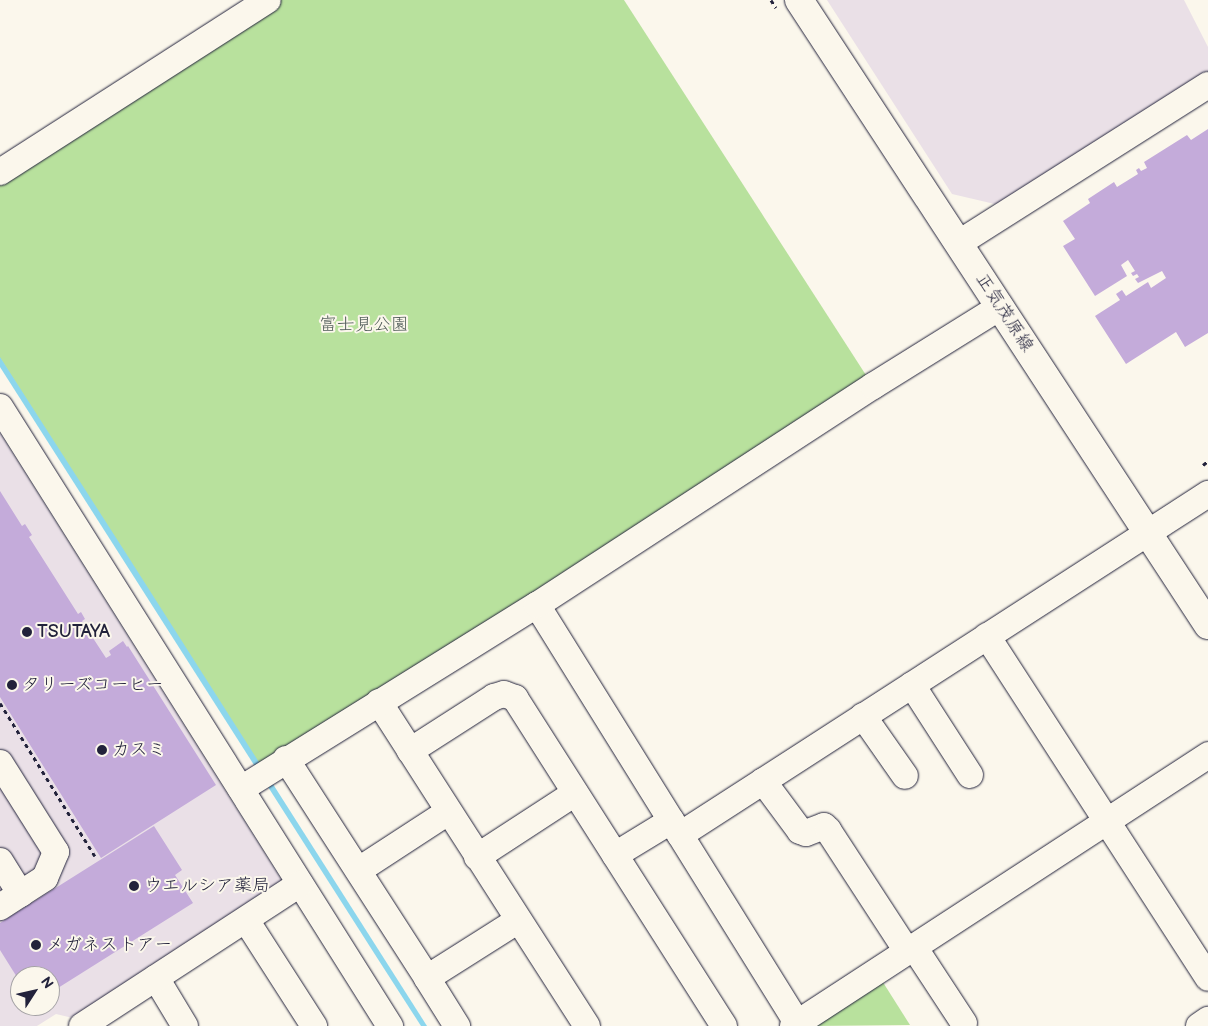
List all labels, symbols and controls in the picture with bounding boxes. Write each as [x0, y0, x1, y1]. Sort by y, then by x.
street label: 正気茂原線 [970, 269, 1038, 357]
park label: 富士見公園 [319, 314, 409, 336]
place label: TSUTAYA [37, 621, 110, 643]
marker: TSUTAYA [21, 626, 33, 638]
place label: タリーズコーヒー [22, 674, 165, 696]
marker: タリーズコーヒー [6, 679, 18, 691]
place label: カスミ [112, 739, 166, 761]
marker: カスミ [96, 744, 108, 756]
place label: ウエルシア薬局 [144, 875, 270, 897]
marker: ウエルシア薬局 [128, 880, 140, 892]
place label: メガネストアー [46, 934, 171, 956]
marker: メガネストアー [30, 939, 42, 951]
north arrow [10, 966, 60, 1016]
text: N [37, 973, 57, 992]

